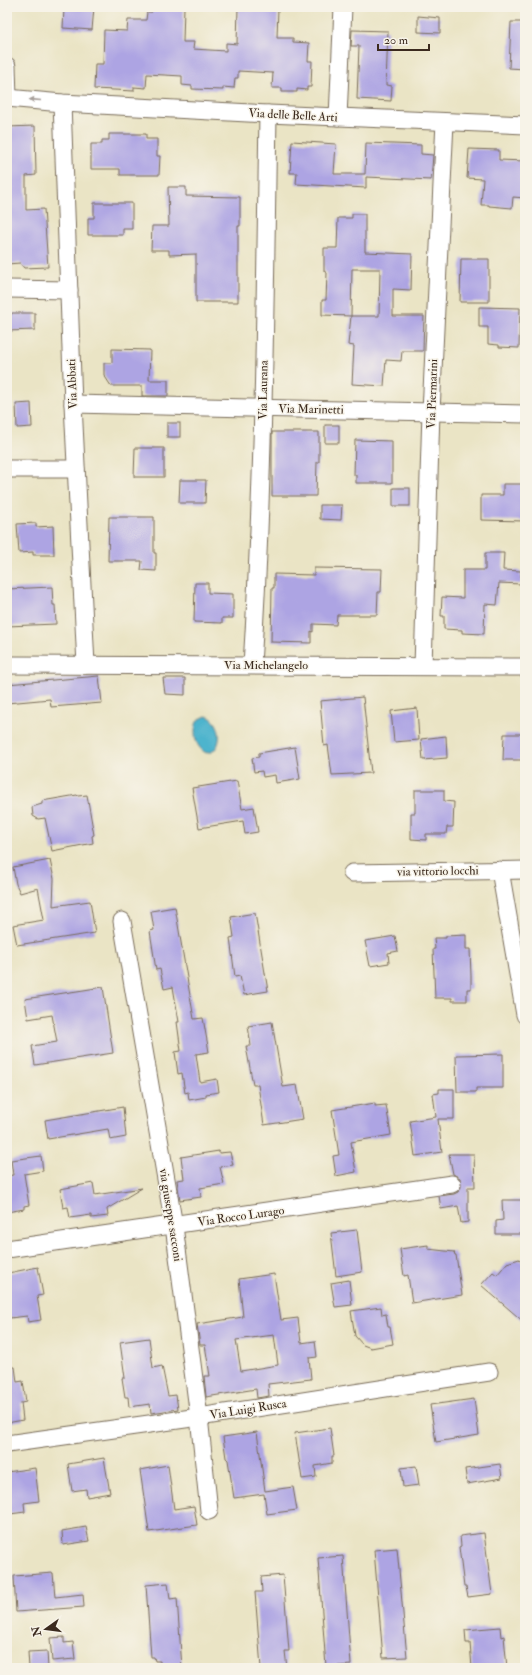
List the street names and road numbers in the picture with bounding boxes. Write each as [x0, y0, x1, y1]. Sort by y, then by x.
street label: Via delle Belle Arti [248, 106, 338, 125]
street label: Via Abbati [64, 358, 81, 409]
street label: Via Laurana [255, 359, 272, 420]
street label: Via Piermarini [424, 359, 441, 429]
street label: Via Marinetti [278, 401, 344, 418]
street label: Via Michelangelo [224, 658, 308, 673]
street label: via vittorio locchi [396, 863, 479, 880]
street label: via giuseppe sacconi [156, 1167, 185, 1263]
street label: Via Rocco Lurago [197, 1203, 286, 1230]
street label: Via Luigi Rusca [209, 1396, 289, 1423]

